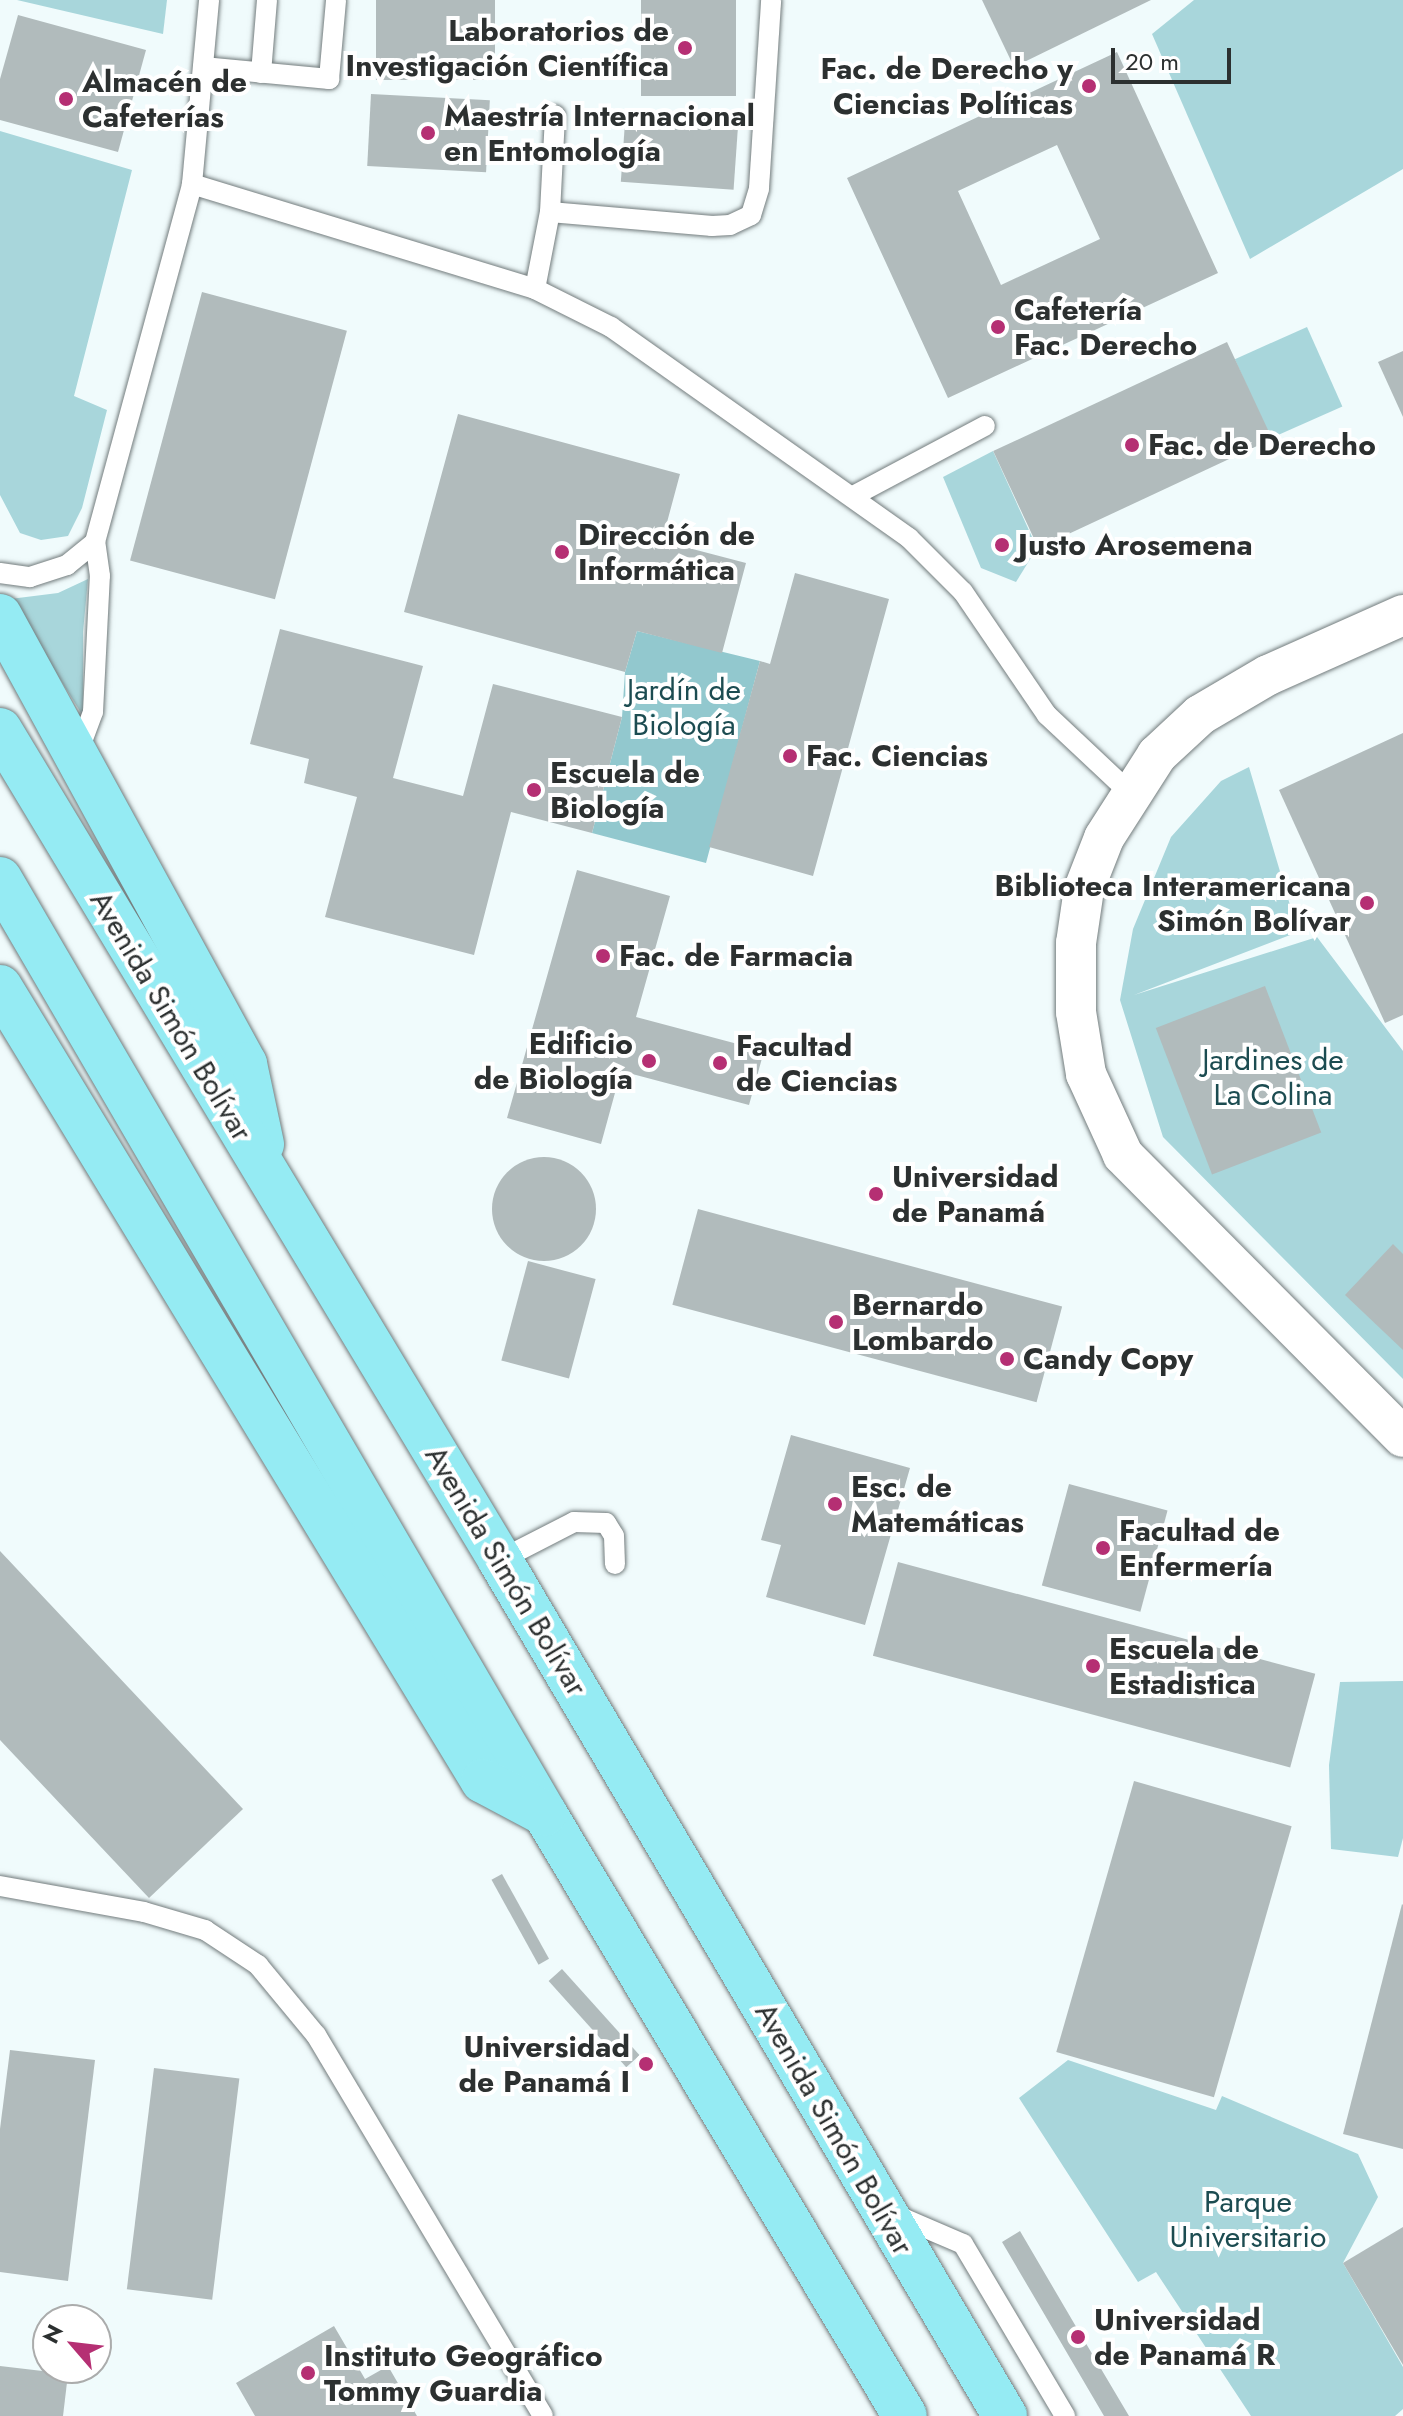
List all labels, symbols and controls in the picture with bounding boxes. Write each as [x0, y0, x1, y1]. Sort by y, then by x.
place label: Laboratorios de Investigación Científica [346, 13, 669, 84]
scale bar [1115, 32, 1235, 82]
marker: Laboratorios de Investigación Científica [676, 39, 694, 57]
text: 20 m [1125, 44, 1179, 79]
place label: Fac. de Derecho y Ciencias Políticas [820, 51, 1073, 122]
place label: Almacén de Cafeterías [82, 64, 247, 134]
marker: Fac. de Derecho y Ciencias Políticas [1080, 77, 1098, 95]
marker: Almacén de Cafeterías [57, 90, 75, 108]
place label: Maestría Internacional en Entomología [444, 98, 755, 168]
marker: Maestría Internacional en Entomología [419, 124, 437, 142]
place label: Cafetería Fac. Derecho [1014, 292, 1197, 362]
marker: Cafetería Fac. Derecho [989, 318, 1007, 336]
place label: Fac. de Derecho [1148, 427, 1376, 463]
marker: Fac. de Derecho [1123, 436, 1141, 454]
place label: Dirección de Informática [578, 517, 755, 588]
place label: Justo Arosemena [1018, 527, 1253, 563]
marker: Justo Arosemena [993, 536, 1011, 554]
marker: Dirección de Informática [553, 543, 571, 561]
park label: Jardín de Biología [627, 672, 741, 742]
place label: Fac. Ciencias [806, 738, 988, 774]
marker: Fac. Ciencias [781, 747, 799, 765]
place label: Escuela de Biología [550, 755, 700, 826]
marker: Escuela de Biología [525, 781, 543, 799]
place label: Biblioteca Interamericana Simón Bolívar [995, 868, 1351, 938]
street label: Avenida Simón Bolívar [82, 885, 260, 1147]
marker: Biblioteca Interamericana Simón Bolívar [1358, 894, 1376, 912]
place label: Fac. de Farmacia [619, 938, 853, 974]
marker: Fac. de Farmacia [594, 947, 612, 965]
place label: Edificio de Biología [474, 1026, 633, 1096]
place label: Facultad de Ciencias [736, 1028, 897, 1098]
park label: Jardines de La Colina [1202, 1042, 1344, 1112]
marker: Edificio de Biología [640, 1052, 658, 1070]
marker: Facultad de Ciencias [711, 1054, 729, 1072]
place label: Universidad de Panamá [892, 1159, 1059, 1230]
marker: Universidad de Panamá [867, 1185, 885, 1203]
place label: Bernardo Lombardo [852, 1287, 993, 1358]
marker: Bernardo Lombardo [827, 1313, 845, 1331]
place label: Candy Copy [1023, 1341, 1193, 1377]
marker: Candy Copy [998, 1350, 1016, 1368]
street label: Avenida Simón Bolívar [417, 1440, 595, 1702]
place label: Esc. de Matemáticas [851, 1469, 1024, 1540]
marker: Esc. de Matemáticas [826, 1495, 844, 1513]
place label: Facultad de Enfermería [1119, 1513, 1280, 1584]
marker: Facultad de Enfermería [1094, 1539, 1112, 1557]
place label: Escuela de Estadistica [1109, 1631, 1259, 1702]
marker: Escuela de Estadistica [1084, 1657, 1102, 1675]
street label: Avenida Simón Bolívar [747, 1997, 921, 2261]
place label: Universidad de Panamá I [458, 2029, 630, 2100]
marker: Universidad de Panamá I [637, 2055, 655, 2073]
park label: Parque Universitario [1170, 2184, 1326, 2254]
place label: Universidad de Panamá R [1094, 2302, 1275, 2372]
north arrow [32, 2304, 112, 2384]
text: N [34, 2318, 71, 2349]
marker: Universidad de Panamá R [1069, 2328, 1087, 2346]
place label: Instituto Geográfico Tommy Guardia [324, 2338, 603, 2408]
marker: Instituto Geográfico Tommy Guardia [299, 2364, 317, 2382]

